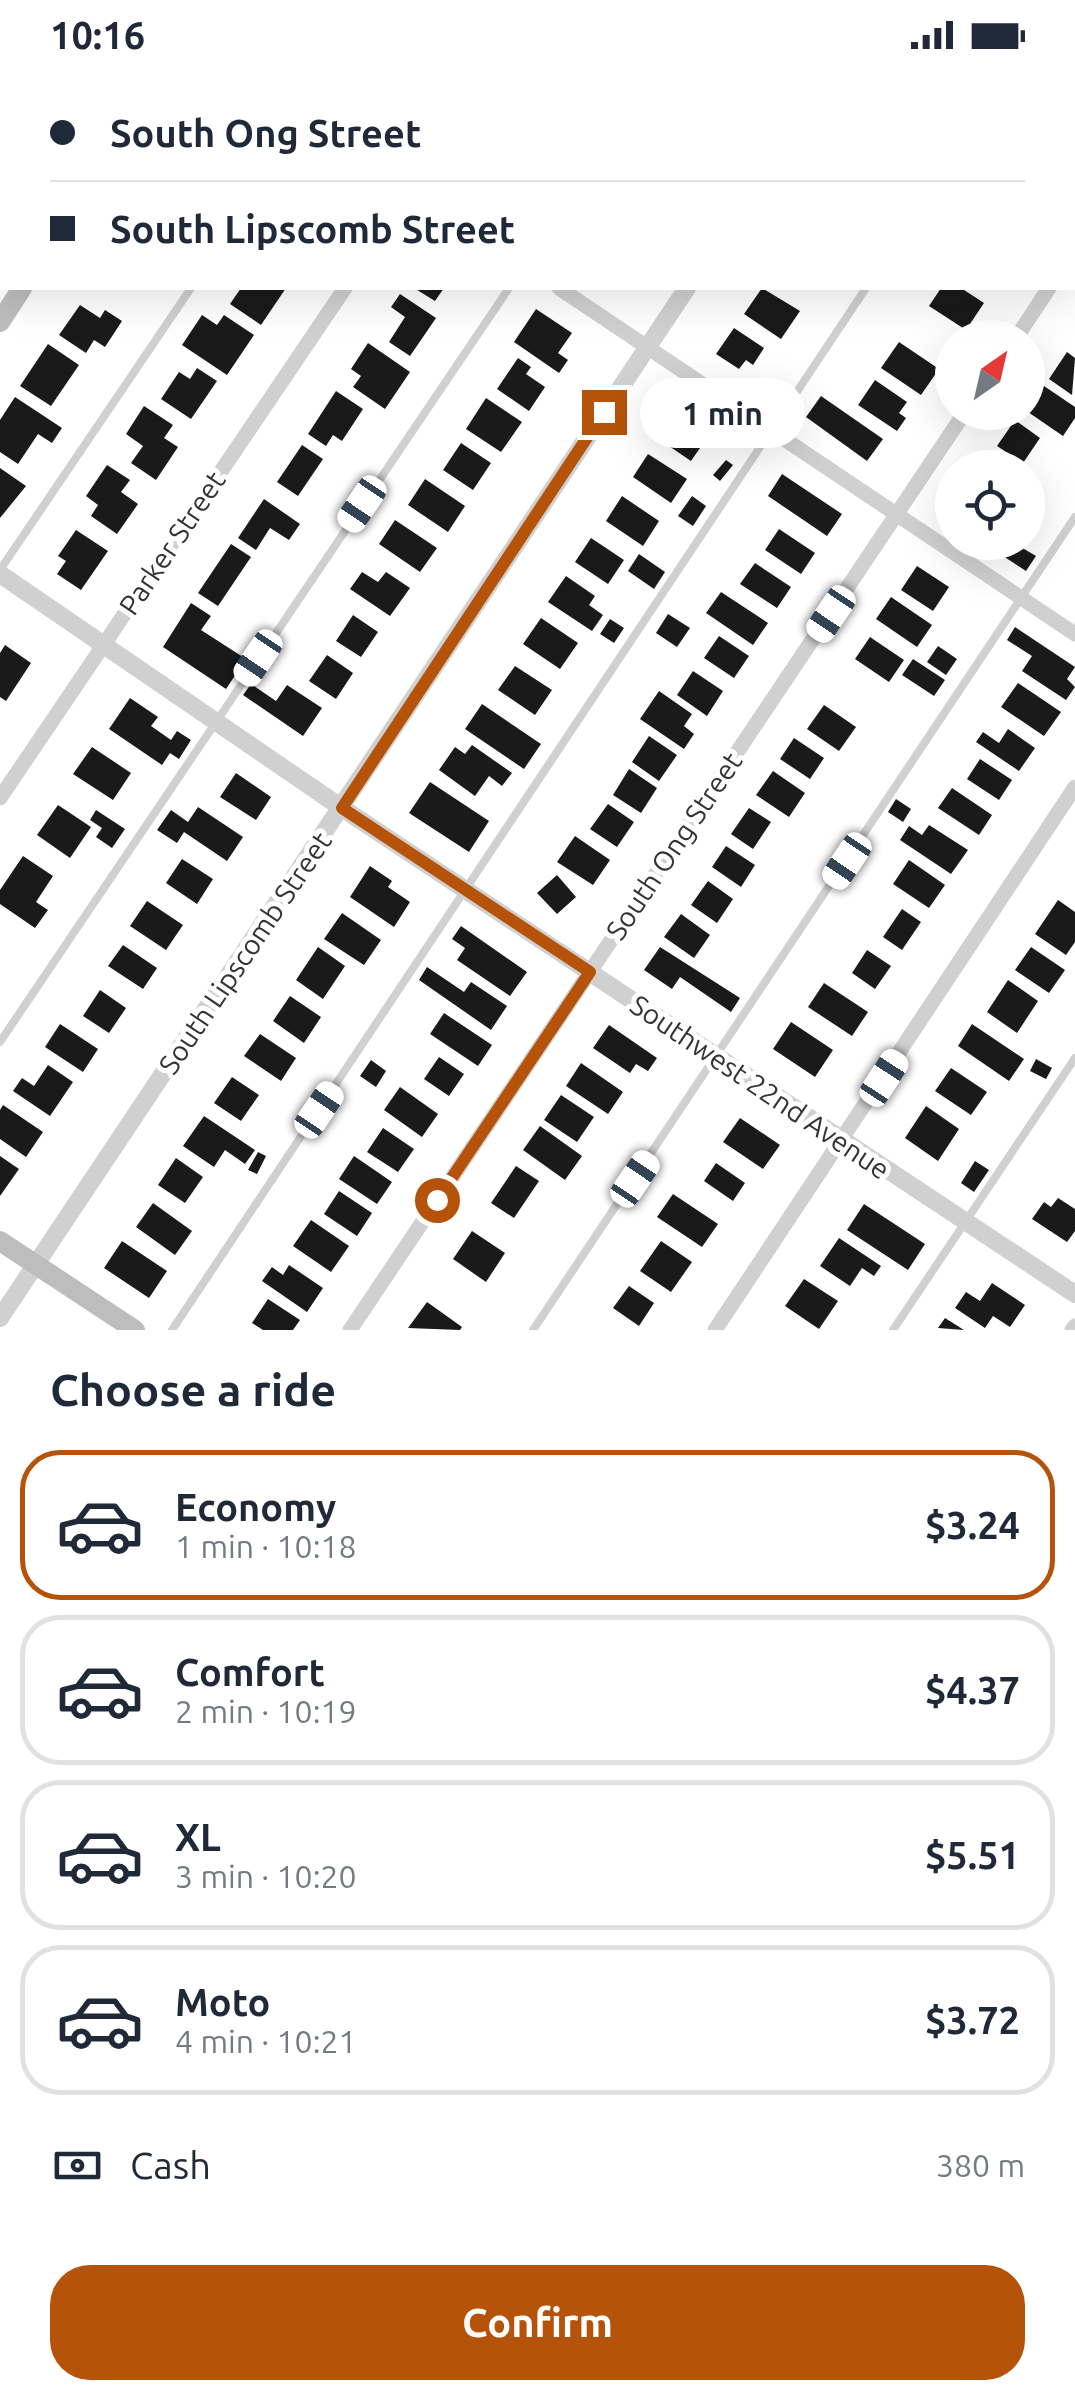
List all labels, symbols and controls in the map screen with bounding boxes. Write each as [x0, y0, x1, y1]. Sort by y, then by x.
text: 10:16 [50, 14, 145, 56]
text: South Ong Street [110, 112, 421, 154]
text: South Lipscomb Street [110, 208, 515, 250]
north arrow [935, 320, 1045, 430]
map controls [935, 320, 1045, 560]
callout: 1 min [639, 377, 804, 447]
route end [582, 390, 627, 435]
text: 1 min [682, 395, 763, 431]
button: locate [935, 450, 1045, 560]
street label: Parker Street [112, 465, 231, 620]
car [333, 471, 391, 537]
car [802, 581, 860, 647]
car [229, 625, 287, 691]
street label: South Ong Street [600, 746, 748, 945]
street label: South Lipscomb Street [152, 826, 337, 1079]
car [818, 828, 876, 894]
street label: Southwest 22nd Avenue [625, 988, 896, 1185]
car [855, 1045, 913, 1111]
car [290, 1077, 348, 1143]
car [606, 1146, 664, 1212]
route start [415, 1178, 460, 1223]
text: Choose a ride [50, 1364, 336, 1415]
icon: car [55, 1480, 145, 1570]
text: Economy [175, 1486, 336, 1528]
text: $3.24 [925, 1504, 1020, 1546]
text: 1 min · 10:18 [175, 1528, 357, 1564]
icon: car [55, 1645, 145, 1735]
text: Comfort [175, 1651, 325, 1693]
text: $4.37 [925, 1669, 1020, 1711]
text: 2 min · 10:19 [175, 1693, 357, 1729]
icon: car [55, 1810, 145, 1900]
text: XL [175, 1816, 221, 1858]
text: $5.51 [925, 1834, 1020, 1876]
text: 3 min · 10:20 [175, 1858, 357, 1894]
icon: car [55, 1975, 145, 2065]
text: Moto [175, 1981, 270, 2023]
text: $3.72 [925, 1999, 1020, 2041]
text: 4 min · 10:21 [175, 2023, 357, 2059]
icon: cash [50, 2138, 105, 2193]
text: Cash [130, 2144, 211, 2186]
text: 380 m [936, 2147, 1025, 2183]
button: Confirm [50, 2265, 1025, 2380]

